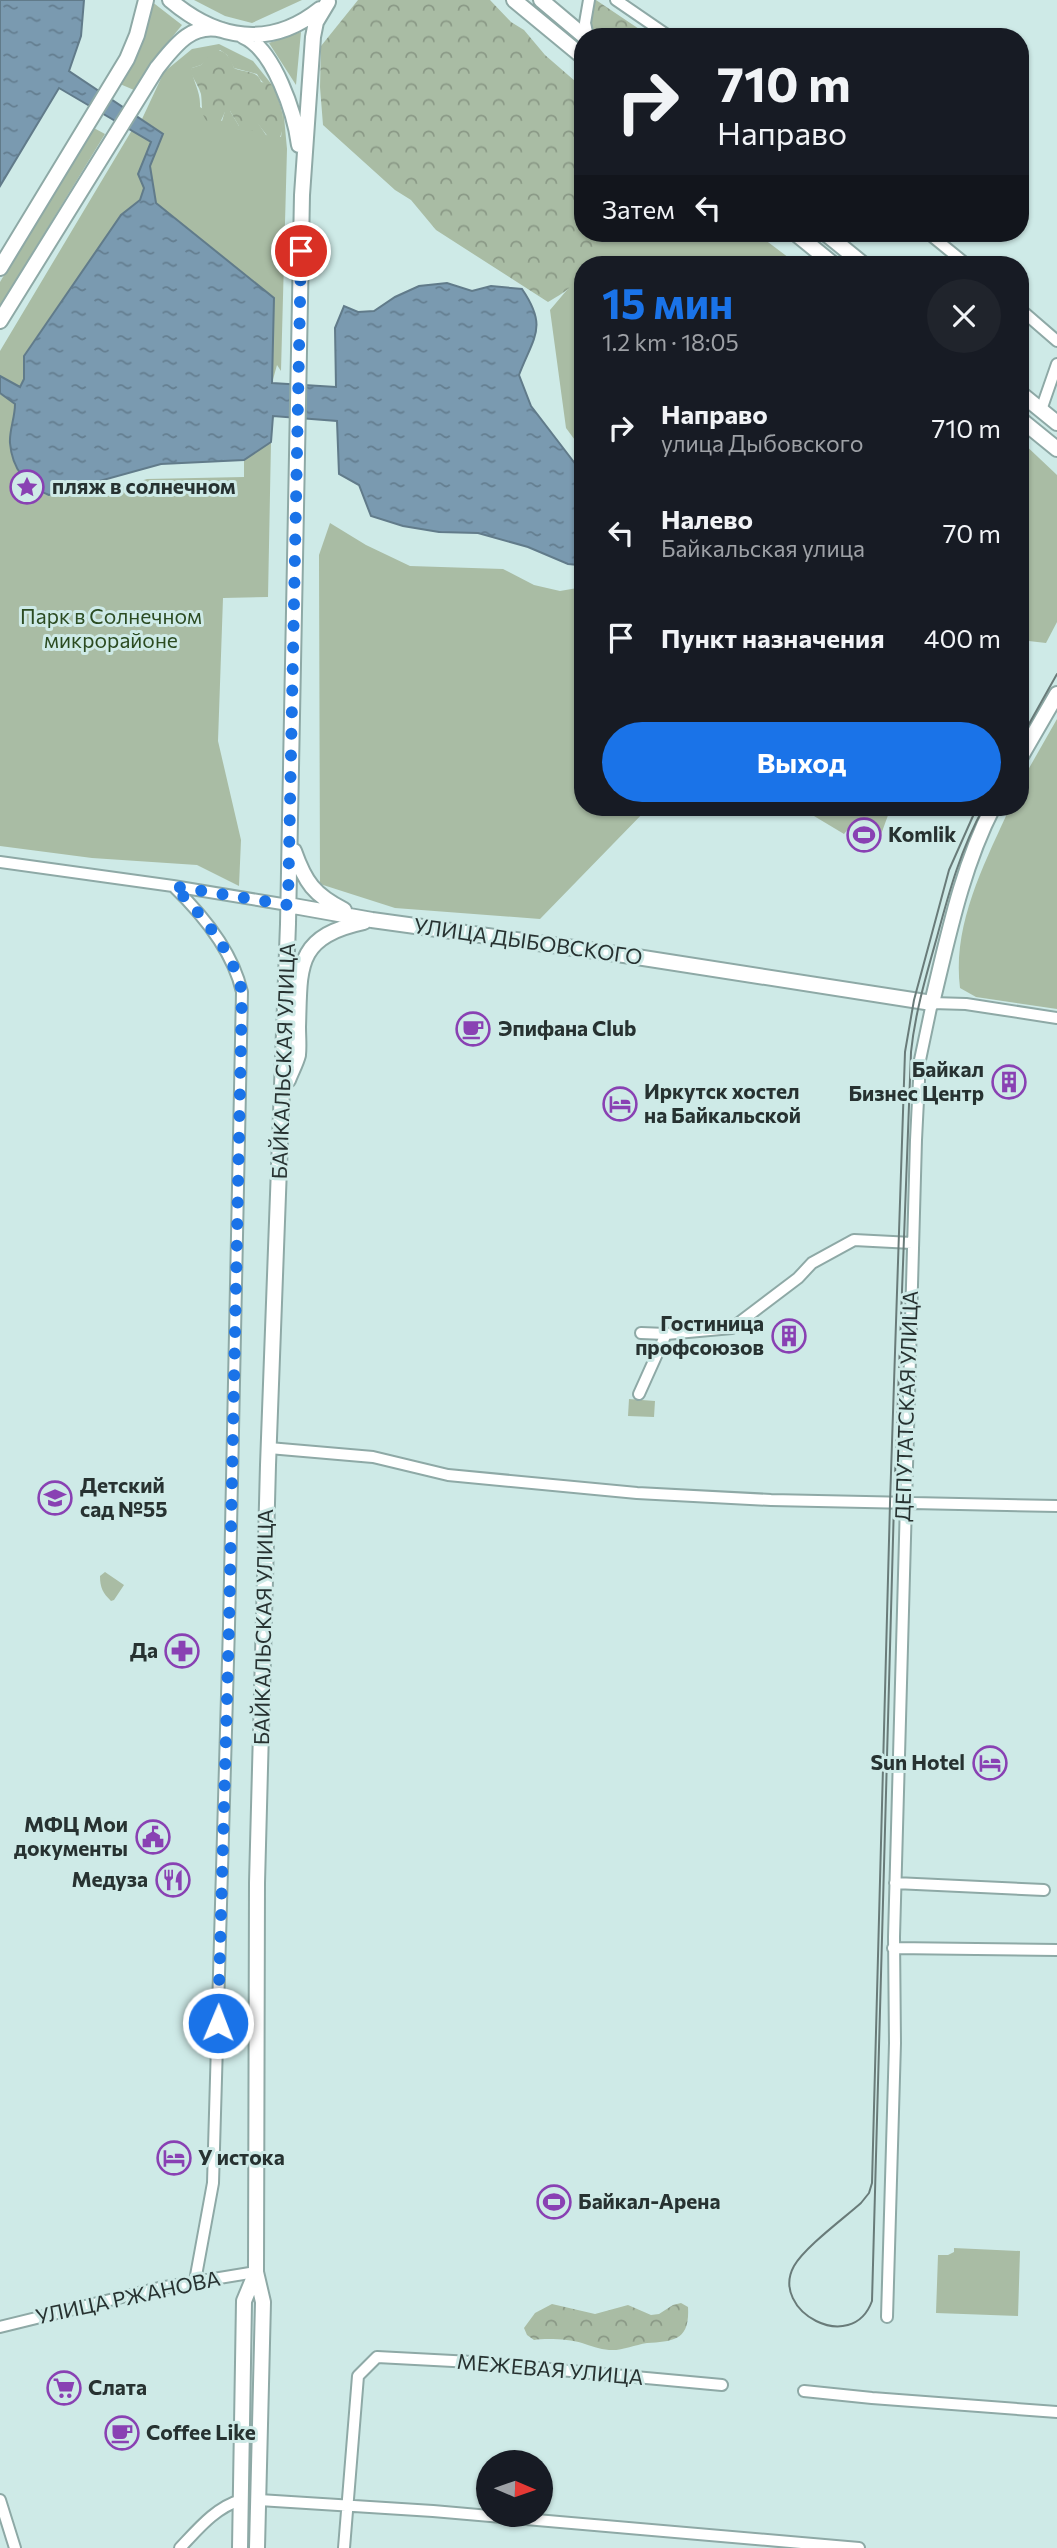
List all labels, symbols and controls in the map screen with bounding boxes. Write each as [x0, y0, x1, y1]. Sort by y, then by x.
text: 710 m [717, 52, 851, 112]
icon: right [602, 56, 693, 147]
text: Направо [717, 112, 847, 152]
icon: left [689, 189, 727, 227]
text: Затем [602, 193, 675, 224]
pin [271, 221, 331, 281]
icon: arrive [282, 232, 320, 270]
text: 15 мин [602, 276, 733, 328]
button: close [927, 279, 1001, 353]
text: 1.2 km · 18:05 [602, 328, 739, 356]
text: Направо [661, 398, 768, 429]
icon: right [602, 409, 640, 447]
text: 710 m [932, 412, 1001, 443]
text: улица Дыбовского [661, 429, 863, 457]
place icon: пляж в солнечном [8, 468, 46, 506]
place label: пляж в солнечном [52, 473, 236, 498]
text: Налево [661, 503, 753, 534]
icon: left [602, 514, 640, 552]
text: 70 m [943, 517, 1001, 548]
text: Байкальская улица [661, 534, 865, 562]
park label: Парк в Солнечном микрорайоне [20, 603, 202, 652]
icon: arrive [602, 619, 640, 657]
text: Пункт назначения [661, 622, 885, 653]
text: 400 m [924, 622, 1001, 653]
button: Выход [602, 722, 1001, 802]
sports icon: Komlik [845, 816, 883, 854]
place label: Komlik [888, 821, 956, 846]
street label: УЛИЦА ДЫБОВСКОГО [412, 912, 644, 969]
street label: БАЙКАЛЬСКАЯ УЛИЦА [266, 942, 299, 1180]
cafe icon: Эпифана Club [454, 1010, 492, 1048]
place label: Эпифана Club [498, 1015, 637, 1040]
place label: Байкал Бизнес Центр [848, 1056, 984, 1105]
building icon: Байкал Бизнес Центр [990, 1063, 1028, 1101]
place label: Иркутск хостел на Байкальской [644, 1078, 801, 1127]
hotel icon: Иркутск хостел на Байкальской [601, 1085, 639, 1123]
street label: ДЕПУТАТСКАЯ УЛИЦА [889, 1290, 922, 1522]
place label: Гостиница профсоюзов [635, 1310, 764, 1359]
building icon: Гостиница профсоюзов [770, 1317, 808, 1355]
place label: Детский сад №55 [80, 1472, 167, 1521]
school or university icon: Детский сад №55 [36, 1479, 74, 1517]
street label: БАЙКАЛЬСКАЯ УЛИЦА [248, 1509, 277, 1745]
pharmacy icon: Да [163, 1632, 201, 1670]
place label: Да [130, 1637, 158, 1662]
hotel icon: Sun Hotel [971, 1744, 1009, 1782]
place label: Sun Hotel [870, 1749, 965, 1774]
place label: МФЦ Мои документы [14, 1811, 128, 1860]
public building icon: МФЦ Мои документы [134, 1818, 172, 1856]
restaurant icon: Медуза [154, 1861, 192, 1899]
place label: Медуза [71, 1866, 148, 1891]
position arrow [181, 1986, 255, 2060]
hotel icon: У истока [155, 2139, 193, 2177]
place label: У истока [198, 2144, 285, 2169]
sports icon: Байкал-Арена [535, 2183, 573, 2221]
place label: Байкал-Арена [578, 2188, 720, 2213]
street label: УЛИЦА РЖАНОВА [33, 2265, 222, 2328]
street label: МЕЖЕВАЯ УЛИЦА [456, 2348, 644, 2389]
supermarket icon: Слата [45, 2369, 83, 2407]
place label: Слата [88, 2374, 147, 2399]
cafe icon: Coffee Like [103, 2414, 141, 2452]
place label: Coffee Like [146, 2419, 256, 2444]
north arrow [476, 2450, 553, 2527]
map controls [476, 2450, 553, 2527]

